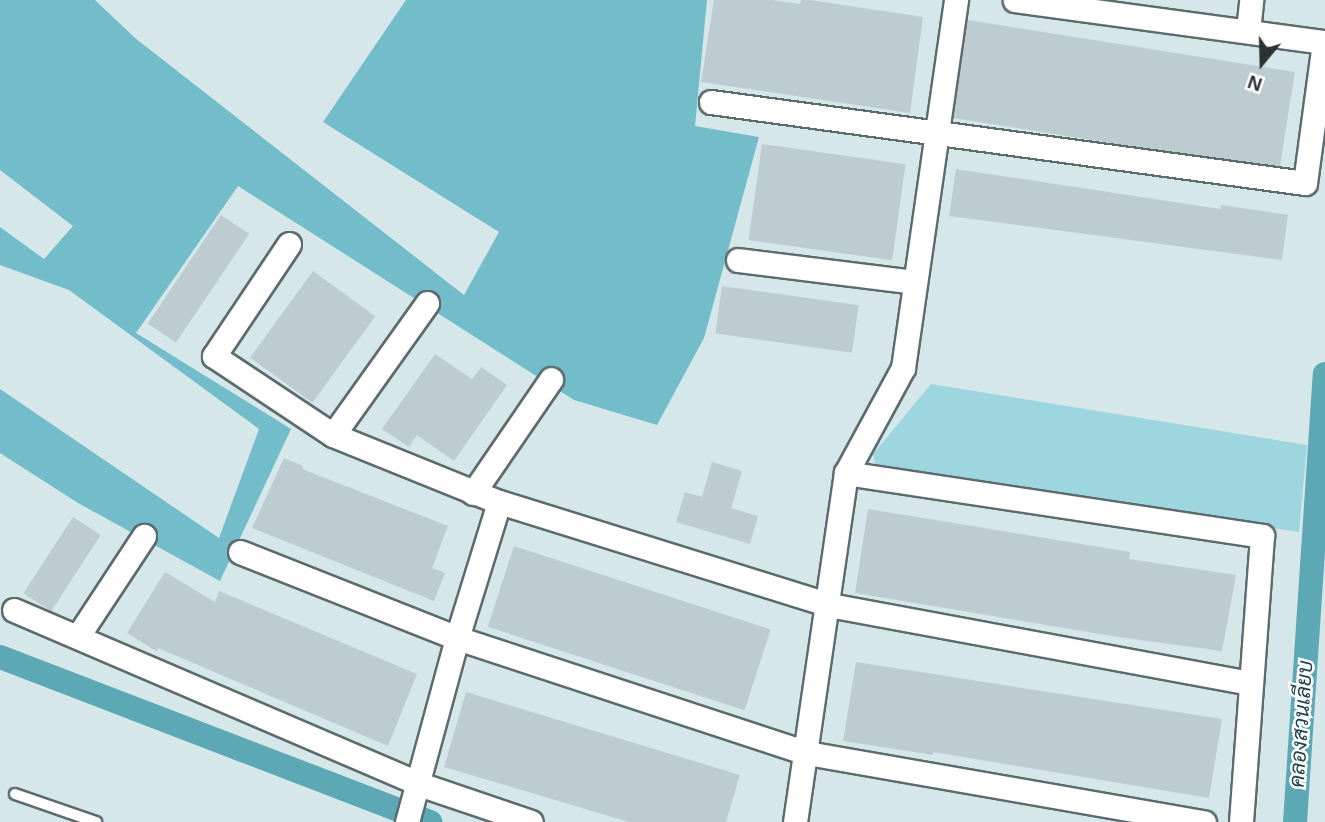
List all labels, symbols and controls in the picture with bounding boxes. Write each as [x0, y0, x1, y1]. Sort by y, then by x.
north arrow [1227, 28, 1297, 98]
text: N [1245, 71, 1265, 95]
water label: คลองสวนเลียบ [1284, 660, 1318, 788]

